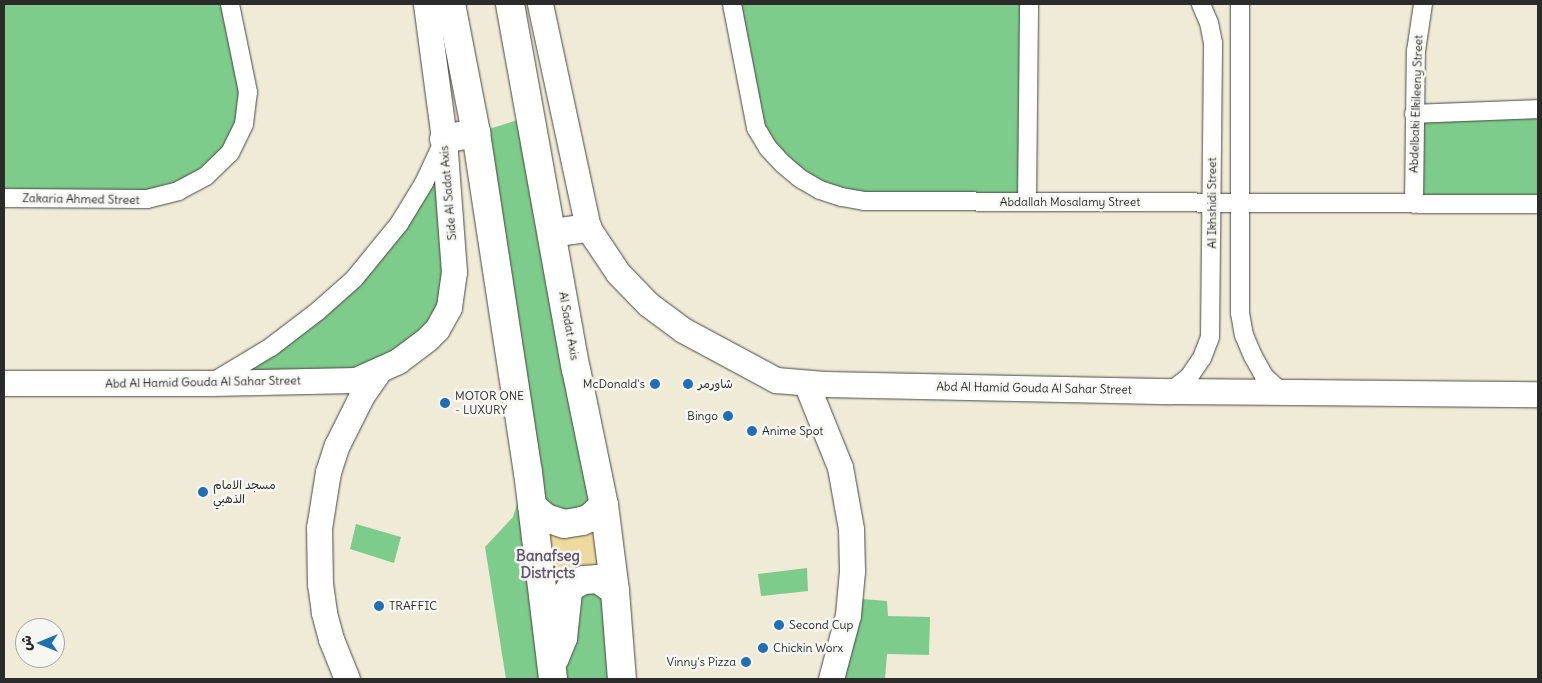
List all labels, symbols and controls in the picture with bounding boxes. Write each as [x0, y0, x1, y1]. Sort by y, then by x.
street label: Abdelbaki Elkileeny Street [1406, 35, 1426, 173]
street label: Side Al Sadat Axis [437, 145, 459, 241]
street label: Al Ikhshidi Street [1205, 157, 1219, 249]
street label: Zakaria Ahmed Street [22, 191, 140, 207]
street label: Abdallah Mosalamy Street [1000, 195, 1140, 209]
street label: Al Sadat Axis [556, 291, 582, 361]
street label: Abd Al Hamid Gouda Al Sahar Street [105, 373, 301, 391]
place label: McDonald's [583, 377, 645, 391]
place label: شاورمر [698, 377, 733, 391]
marker: McDonald's [649, 378, 661, 390]
marker: شاورمر [682, 378, 694, 390]
street label: Abd Al Hamid Gouda Al Sahar Street [936, 379, 1132, 397]
place label: MOTOR ONE - LUXURY [455, 389, 524, 417]
marker: MOTOR ONE - LUXURY [439, 397, 451, 409]
place label: Bingo [687, 409, 718, 423]
marker: Bingo [722, 410, 734, 422]
place label: Anime Spot [762, 424, 823, 438]
marker: Anime Spot [746, 425, 758, 437]
place label: مسجد الامام الذهبي [213, 478, 276, 506]
marker: مسجد الامام الذهبي [197, 486, 209, 498]
district label: Banafseg Districts [516, 546, 580, 581]
place label: TRAFFIC [389, 599, 437, 613]
marker: TRAFFIC [373, 600, 385, 612]
north arrow [15, 618, 65, 668]
place label: Second Cup [789, 618, 853, 632]
marker: Second Cup [773, 619, 785, 631]
text: ش [17, 635, 35, 651]
place label: Chickin Worx [773, 641, 843, 655]
marker: Chickin Worx [757, 642, 769, 654]
place label: Vinny's Pizza [666, 655, 736, 669]
marker: Vinny's Pizza [740, 656, 752, 668]

